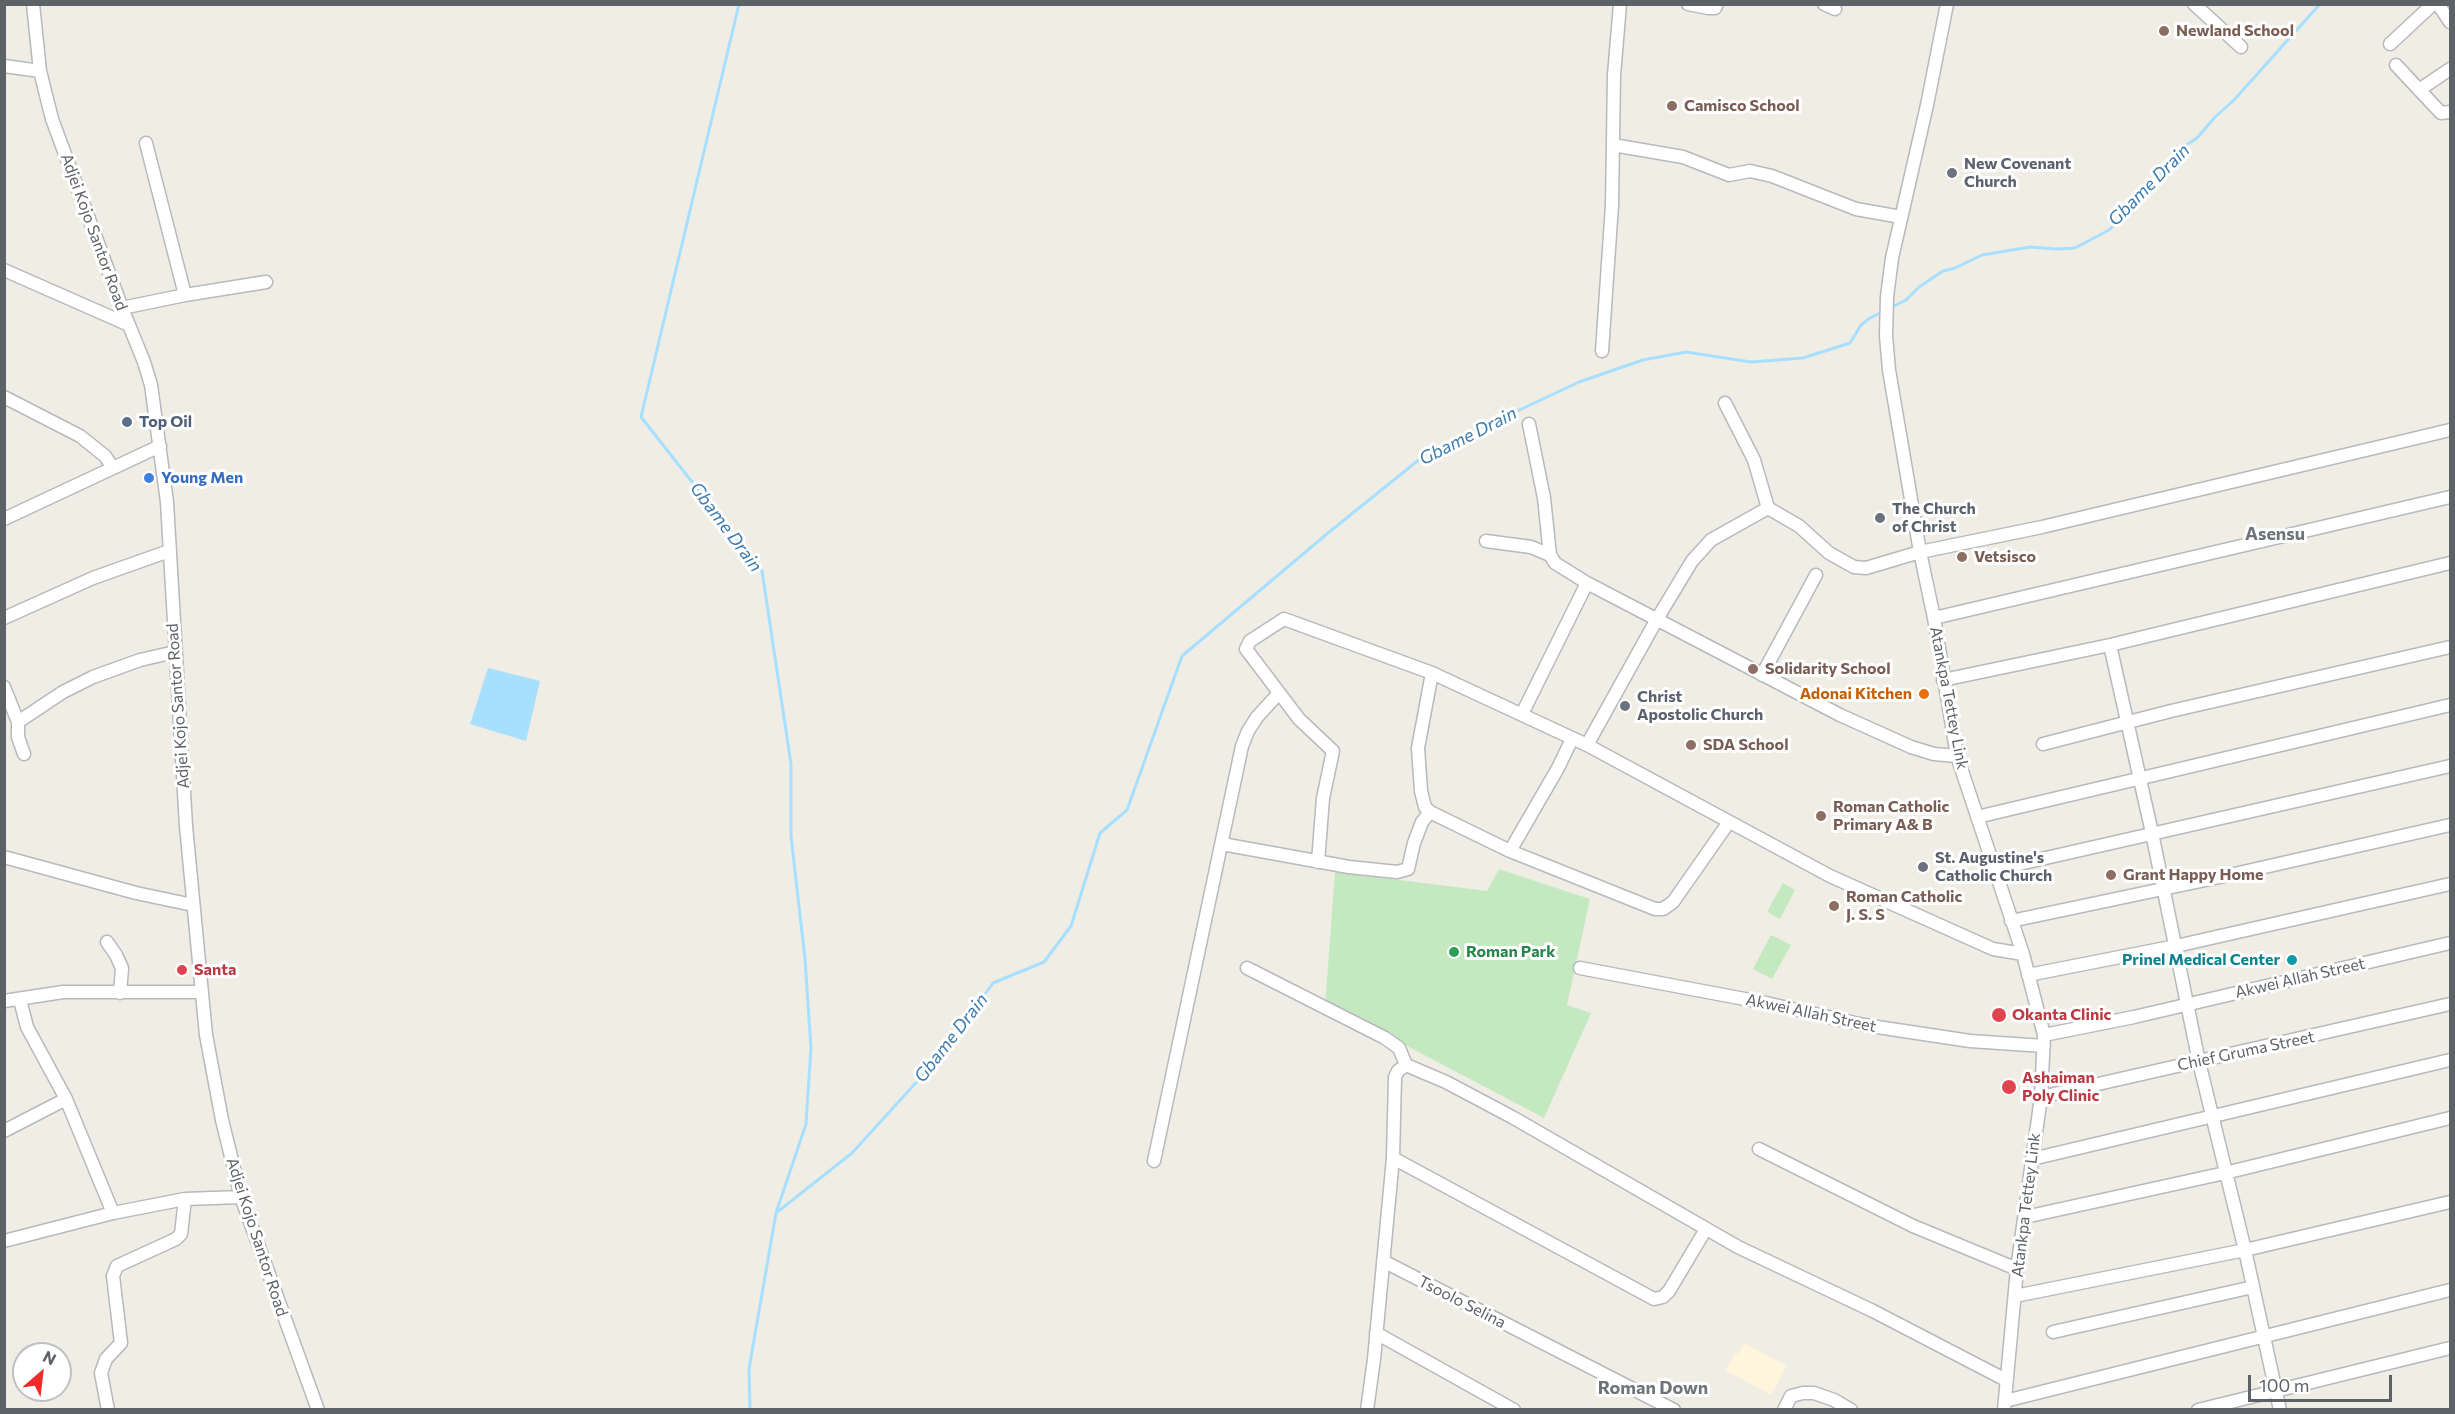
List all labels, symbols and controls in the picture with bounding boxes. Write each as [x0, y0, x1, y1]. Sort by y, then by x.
place label: Newland School [2176, 21, 2294, 41]
marker: Newland School [2157, 24, 2171, 38]
place label: Camisco School [1684, 96, 1800, 116]
marker: Camisco School [1665, 99, 1679, 113]
water label: Gbame Drain [2104, 140, 2194, 230]
street label: Adjei Kojo Santor Road [57, 151, 131, 313]
place label: New Covenant Church [1964, 154, 2071, 192]
marker: New Covenant Church [1945, 166, 1959, 180]
water label: Gbame Drain [1416, 402, 1520, 470]
place label: Top Oil [139, 412, 192, 432]
marker: Top Oil [120, 415, 134, 429]
place label: Young Men [161, 468, 243, 488]
marker: Young Men [142, 471, 156, 485]
water label: Gbame Drain [685, 478, 767, 576]
place label: The Church of Christ [1892, 499, 1976, 537]
marker: The Church of Christ [1873, 511, 1887, 525]
district label: Asensu [2245, 523, 2305, 545]
place label: Vetsisco [1974, 547, 2036, 567]
marker: Vetsisco [1955, 550, 1969, 564]
street label: Adjei Kojo Santor Road [163, 623, 193, 789]
street label: Atankpa Tettey Link [1926, 625, 1972, 771]
place label: Solidarity School [1765, 659, 1891, 679]
marker: Solidarity School [1746, 662, 1760, 676]
place label: Adonai Kitchen [1800, 684, 1912, 704]
place label: Christ Apostolic Church [1637, 687, 1763, 725]
marker: Adonai Kitchen [1917, 687, 1931, 701]
marker: Christ Apostolic Church [1618, 699, 1632, 713]
place label: SDA School [1703, 735, 1789, 755]
marker: SDA School [1684, 738, 1698, 752]
place label: Roman Catholic Primary A& B [1833, 797, 1949, 835]
marker: Roman Catholic Primary A& B [1814, 809, 1828, 823]
place label: St. Augustine's Catholic Church [1935, 848, 2052, 886]
marker: St. Augustine's Catholic Church [1916, 860, 1930, 874]
place label: Grant Happy Home [2123, 865, 2264, 885]
marker: Grant Happy Home [2104, 868, 2118, 882]
place label: Roman Catholic J. S. S [1846, 887, 1962, 925]
marker: Roman Catholic J. S. S [1827, 899, 1841, 913]
place label: Roman Park [1466, 942, 1555, 962]
marker: Roman Park [1447, 945, 1461, 959]
place label: Prinel Medical Center [2122, 950, 2280, 970]
marker: Prinel Medical Center [2285, 953, 2299, 967]
street label: Akwei Allah Street [2233, 954, 2367, 1002]
place label: Santa [194, 960, 236, 980]
marker: Santa [175, 963, 189, 977]
water label: Gbame Drain [910, 989, 992, 1087]
street label: Akwei Allah Street [1744, 990, 1878, 1036]
place label: Okanta Clinic [2012, 1005, 2111, 1025]
marker: Okanta Clinic [1990, 1006, 2008, 1024]
street label: Chief Gruma Street [2176, 1027, 2316, 1075]
place label: Ashaiman Poly Clinic [2022, 1068, 2099, 1106]
marker: Ashaiman Poly Clinic [2000, 1078, 2018, 1096]
street label: Atankpa Tettey Link [2008, 1132, 2044, 1278]
street label: Adjei Kojo Santor Road [222, 1155, 292, 1319]
street label: Tsoolo Selina [1415, 1272, 1509, 1332]
north arrow [12, 1342, 72, 1402]
text: N [40, 1346, 60, 1369]
scale bar [2251, 1363, 2395, 1401]
text: 100 m [2259, 1374, 2309, 1396]
district label: Roman Down [1598, 1377, 1708, 1399]

